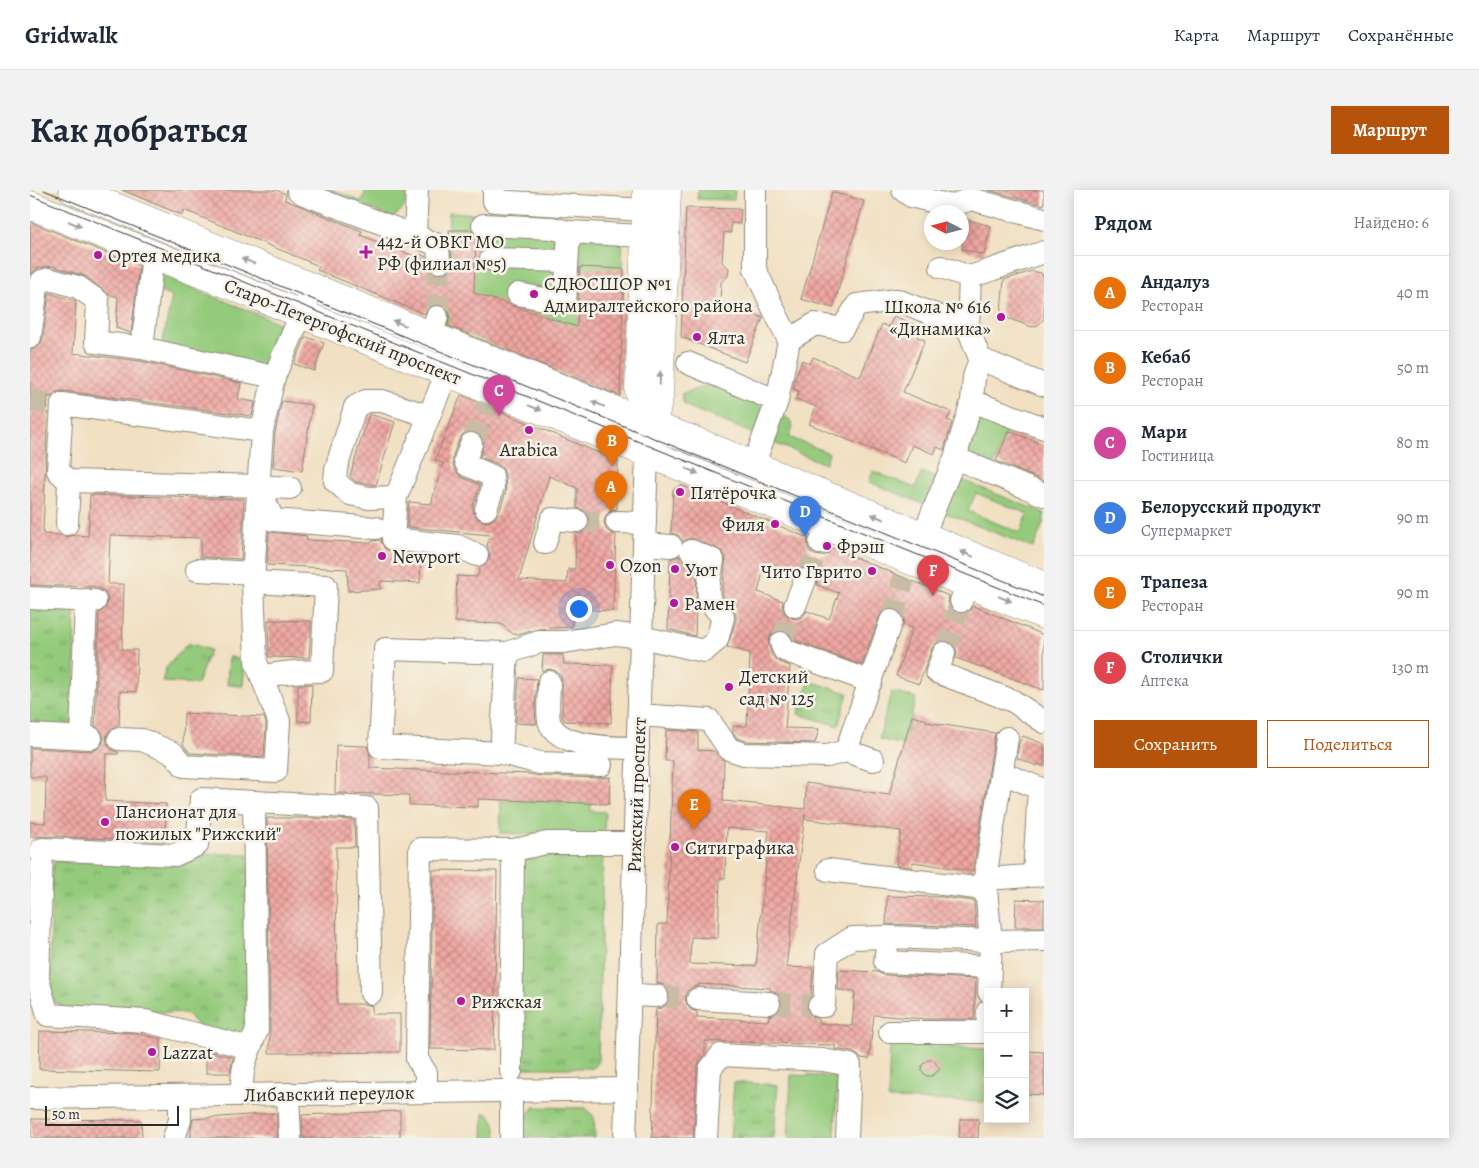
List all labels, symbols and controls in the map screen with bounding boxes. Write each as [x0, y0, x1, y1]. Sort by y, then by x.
text: Gridwalk [25, 19, 118, 51]
text: Карта [1174, 23, 1219, 47]
text: Маршрут [1247, 23, 1320, 47]
text: Сохранённые [1348, 23, 1454, 47]
text: Как добраться [30, 106, 248, 154]
button: Маршрут [1331, 106, 1449, 154]
north arrow [924, 205, 969, 250]
text: Рядом [1094, 209, 1152, 237]
text: Найдено: 6 [1354, 212, 1429, 234]
one-way arrow [68, 220, 82, 228]
place label: 442-й ОВКГ МО РФ (филиал №5) [377, 229, 507, 277]
place label: Ортея медика [108, 243, 221, 269]
marker: 442-й ОВКГ МО РФ (филиал №5) [359, 245, 373, 259]
marker: Ортея медика [92, 249, 104, 261]
one-way arrow [241, 257, 256, 265]
text: Андалуз [1141, 269, 1210, 295]
place label: СДЮСШОР №1 Адмиралтейского района [543, 271, 753, 319]
street label: Старо-Петергофский проспект [220, 272, 466, 392]
text: A [1105, 282, 1115, 304]
text: 40 m [1397, 282, 1429, 304]
marker: СДЮСШОР №1 Адмиралтейского района [528, 288, 540, 300]
place label: Школа № 616 «Динамика» [884, 294, 991, 342]
text: Ресторан [1141, 295, 1204, 317]
marker: Школа № 616 «Динамика» [995, 311, 1007, 323]
one-way arrow [392, 318, 406, 326]
place label: Ялта [707, 325, 746, 351]
marker: Ялта [691, 331, 703, 343]
text: Кебаб [1141, 344, 1191, 370]
text: B [1105, 357, 1115, 379]
text: 50 m [1397, 357, 1429, 379]
one-way arrow [656, 369, 664, 385]
text: Ресторан [1141, 370, 1204, 392]
pin: C [483, 375, 515, 416]
one-way arrow [591, 399, 605, 407]
one-way arrow [528, 404, 542, 412]
text: Мари [1141, 419, 1187, 445]
marker: Arabica [523, 424, 535, 436]
pin: B [596, 425, 628, 466]
text: C [1105, 432, 1115, 454]
text: 80 m [1396, 432, 1429, 454]
place label: Arabica [499, 437, 558, 463]
text: Гостиница [1141, 445, 1214, 467]
one-way arrow [685, 468, 699, 476]
pin: A [595, 471, 627, 512]
place label: Пятёрочка [690, 480, 777, 506]
marker: Пятёрочка [674, 486, 686, 498]
text: Белорусский продукт [1141, 494, 1321, 520]
pin: D [789, 496, 821, 537]
text: D [1104, 507, 1116, 529]
text: 90 m [1397, 507, 1429, 529]
place label: Филя [722, 512, 765, 538]
one-way arrow [871, 513, 885, 521]
marker: Филя [769, 518, 781, 530]
text: Супермаркет [1141, 520, 1232, 542]
place label: Фрэш [837, 534, 885, 560]
marker: Фрэш [821, 540, 833, 552]
place label: Newport [392, 544, 460, 570]
marker: Newport [376, 550, 388, 562]
one-way arrow [960, 550, 974, 558]
place label: Ozon [620, 553, 662, 579]
pin: F [917, 555, 949, 596]
place label: Уют [685, 557, 718, 583]
marker: Ozon [604, 559, 616, 571]
place label: Чито Гврито [761, 559, 862, 585]
marker: Уют [669, 563, 681, 575]
marker: Чито Гврито [866, 565, 878, 577]
text: Трапеза [1141, 569, 1208, 595]
text: E [1105, 582, 1115, 604]
text: 90 m [1397, 582, 1429, 604]
place label: Рамен [684, 591, 735, 617]
text: Ресторан [1141, 595, 1204, 617]
your location [566, 596, 592, 622]
one-way arrow [997, 596, 1012, 603]
marker: Рамен [668, 597, 680, 609]
text: Столички [1141, 644, 1223, 670]
text: F [1106, 657, 1114, 679]
text: 130 m [1392, 657, 1429, 679]
place label: Детский сад № 125 [739, 664, 814, 712]
text: Аптека [1141, 670, 1189, 692]
marker: Детский сад № 125 [723, 681, 735, 693]
street label: Рижский проспект [621, 716, 653, 873]
button: Сохранить [1094, 720, 1257, 768]
button: Поделиться [1267, 720, 1429, 768]
pin: E [678, 789, 710, 830]
place label: Пансионат для пожилых "Рижский" [115, 799, 281, 847]
marker: Пансионат для пожилых "Рижский" [99, 816, 111, 828]
place label: Ситиграфика [685, 835, 795, 861]
marker: Ситиграфика [669, 841, 681, 853]
map controls [984, 988, 1029, 1123]
button: + [984, 988, 1029, 1033]
place label: Рижская [471, 989, 542, 1015]
marker: Рижская [455, 995, 467, 1007]
button: − [984, 1033, 1029, 1078]
place label: Lazzat [162, 1040, 213, 1066]
marker: Lazzat [146, 1046, 158, 1058]
button: layers [984, 1078, 1029, 1123]
street label: Либавский переулок [243, 1080, 415, 1108]
scale bar [45, 1103, 179, 1126]
text: 50 m [52, 1105, 80, 1124]

